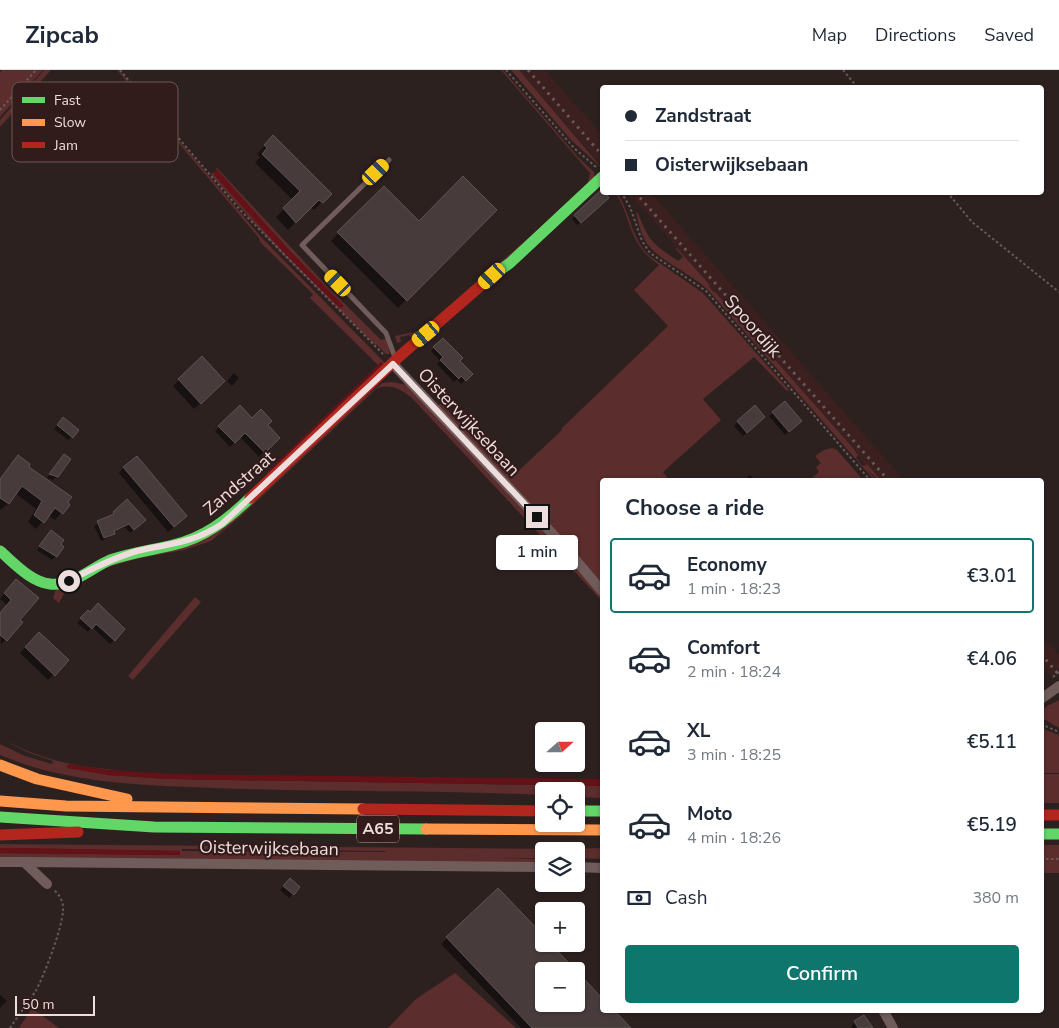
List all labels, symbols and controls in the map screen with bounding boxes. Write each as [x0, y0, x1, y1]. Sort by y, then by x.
text: Zipcab [25, 19, 99, 51]
text: Map [812, 23, 847, 47]
text: Directions [875, 23, 956, 47]
text: Saved [984, 23, 1034, 47]
legend [12, 82, 178, 162]
text: Fast [54, 91, 80, 110]
text: Zandstraat [655, 103, 751, 129]
text: Slow [54, 113, 86, 132]
text: Jam [53, 136, 78, 155]
text: Oisterwijksebaan [655, 152, 808, 178]
car [359, 156, 392, 188]
car [475, 260, 508, 292]
car [322, 267, 353, 299]
street label: Spoordijk [719, 290, 788, 363]
car [409, 319, 442, 349]
street label: Oisterwijksebaan [413, 363, 525, 481]
street label: Zandstraat [198, 445, 280, 521]
text: Choose a ride [625, 493, 764, 523]
route end [526, 506, 548, 528]
callout: 1 min [496, 534, 578, 570]
text: 1 min [517, 541, 557, 563]
text: Economy [687, 552, 767, 578]
icon: car [627, 553, 672, 598]
text: €3.01 [967, 563, 1017, 589]
route start [58, 570, 80, 592]
text: 1 min · 18:23 [687, 578, 781, 600]
text: Comfort [687, 635, 760, 661]
icon: car [627, 636, 672, 681]
text: €4.06 [967, 646, 1017, 672]
text: 2 min · 18:24 [687, 661, 781, 683]
text: XL [687, 718, 710, 744]
icon: car [627, 719, 672, 764]
north arrow [535, 722, 585, 772]
map controls [535, 722, 585, 1012]
text: €5.11 [967, 729, 1017, 755]
text: 3 min · 18:25 [687, 744, 781, 766]
button: locate [535, 782, 585, 832]
text: Moto [687, 801, 733, 827]
icon: car [627, 802, 672, 847]
text: €5.19 [967, 812, 1017, 838]
road number: A65 [357, 816, 399, 842]
text: 4 min · 18:26 [687, 827, 781, 849]
street label: Oisterwijksebaan [199, 835, 339, 861]
button: layers [535, 842, 585, 892]
icon: cash [625, 884, 653, 912]
text: Cash [665, 885, 707, 911]
text: 380 m [972, 887, 1019, 909]
button: + [535, 902, 585, 952]
button: Confirm [625, 945, 1019, 1003]
button: − [535, 962, 585, 1012]
scale bar [15, 993, 95, 1016]
text: 50 m [22, 995, 54, 1014]

